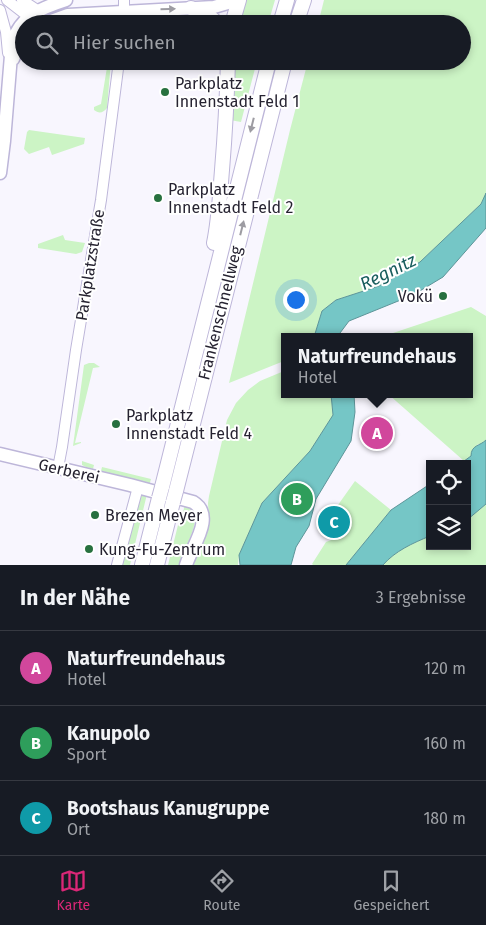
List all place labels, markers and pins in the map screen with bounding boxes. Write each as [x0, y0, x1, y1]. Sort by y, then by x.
place label: Parkplatz Innenstadt Feld 1 [175, 74, 299, 111]
marker: Parkplatz Innenstadt Feld 1 [159, 86, 171, 98]
place label: Parkplatz Innenstadt Feld 2 [168, 180, 293, 217]
marker: Parkplatz Innenstadt Feld 2 [152, 192, 164, 204]
place label: Vokü [398, 287, 433, 306]
marker: Vokü [437, 290, 449, 302]
place label: Parkplatz Innenstadt Feld 4 [126, 406, 252, 443]
pin: A [361, 414, 393, 452]
marker: Parkplatz Innenstadt Feld 4 [110, 418, 122, 430]
pin: B [281, 480, 313, 518]
pin: C [318, 503, 350, 541]
place label: Brezen Meyer [105, 506, 203, 525]
marker: Brezen Meyer [89, 509, 101, 521]
place label: Kung-Fu-Zentrum [99, 540, 225, 559]
marker: Kung-Fu-Zentrum [83, 543, 95, 555]

